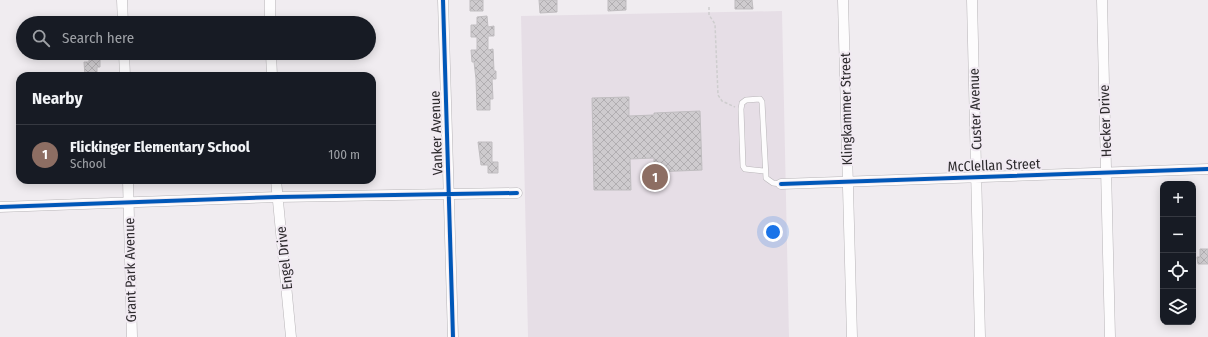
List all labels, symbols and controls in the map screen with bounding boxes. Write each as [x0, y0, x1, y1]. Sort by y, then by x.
search box [16, 16, 376, 60]
icon: search [30, 27, 52, 49]
text: Search here [62, 29, 134, 47]
street label: Klingkammer Street [837, 52, 856, 166]
street label: Custer Avenue [966, 68, 985, 150]
street label: Hecker Drive [1096, 84, 1115, 158]
text: Nearby [32, 88, 83, 109]
street label: Vanker Avenue [427, 90, 446, 175]
text: Flickinger Elementary School [70, 138, 250, 156]
text: 1 [42, 147, 48, 162]
text: 100 m [328, 147, 360, 162]
street label: McClellan Street [947, 155, 1041, 176]
text: School [70, 156, 106, 171]
pin: 1 [642, 162, 668, 192]
map controls [1160, 181, 1196, 325]
button: + [1160, 181, 1196, 217]
street label: Grant Park Avenue [121, 217, 140, 323]
button: − [1160, 217, 1196, 253]
your location [763, 222, 783, 242]
street label: Engel Drive [273, 225, 296, 291]
button: locate [1160, 253, 1196, 289]
button: layers [1160, 289, 1196, 325]

